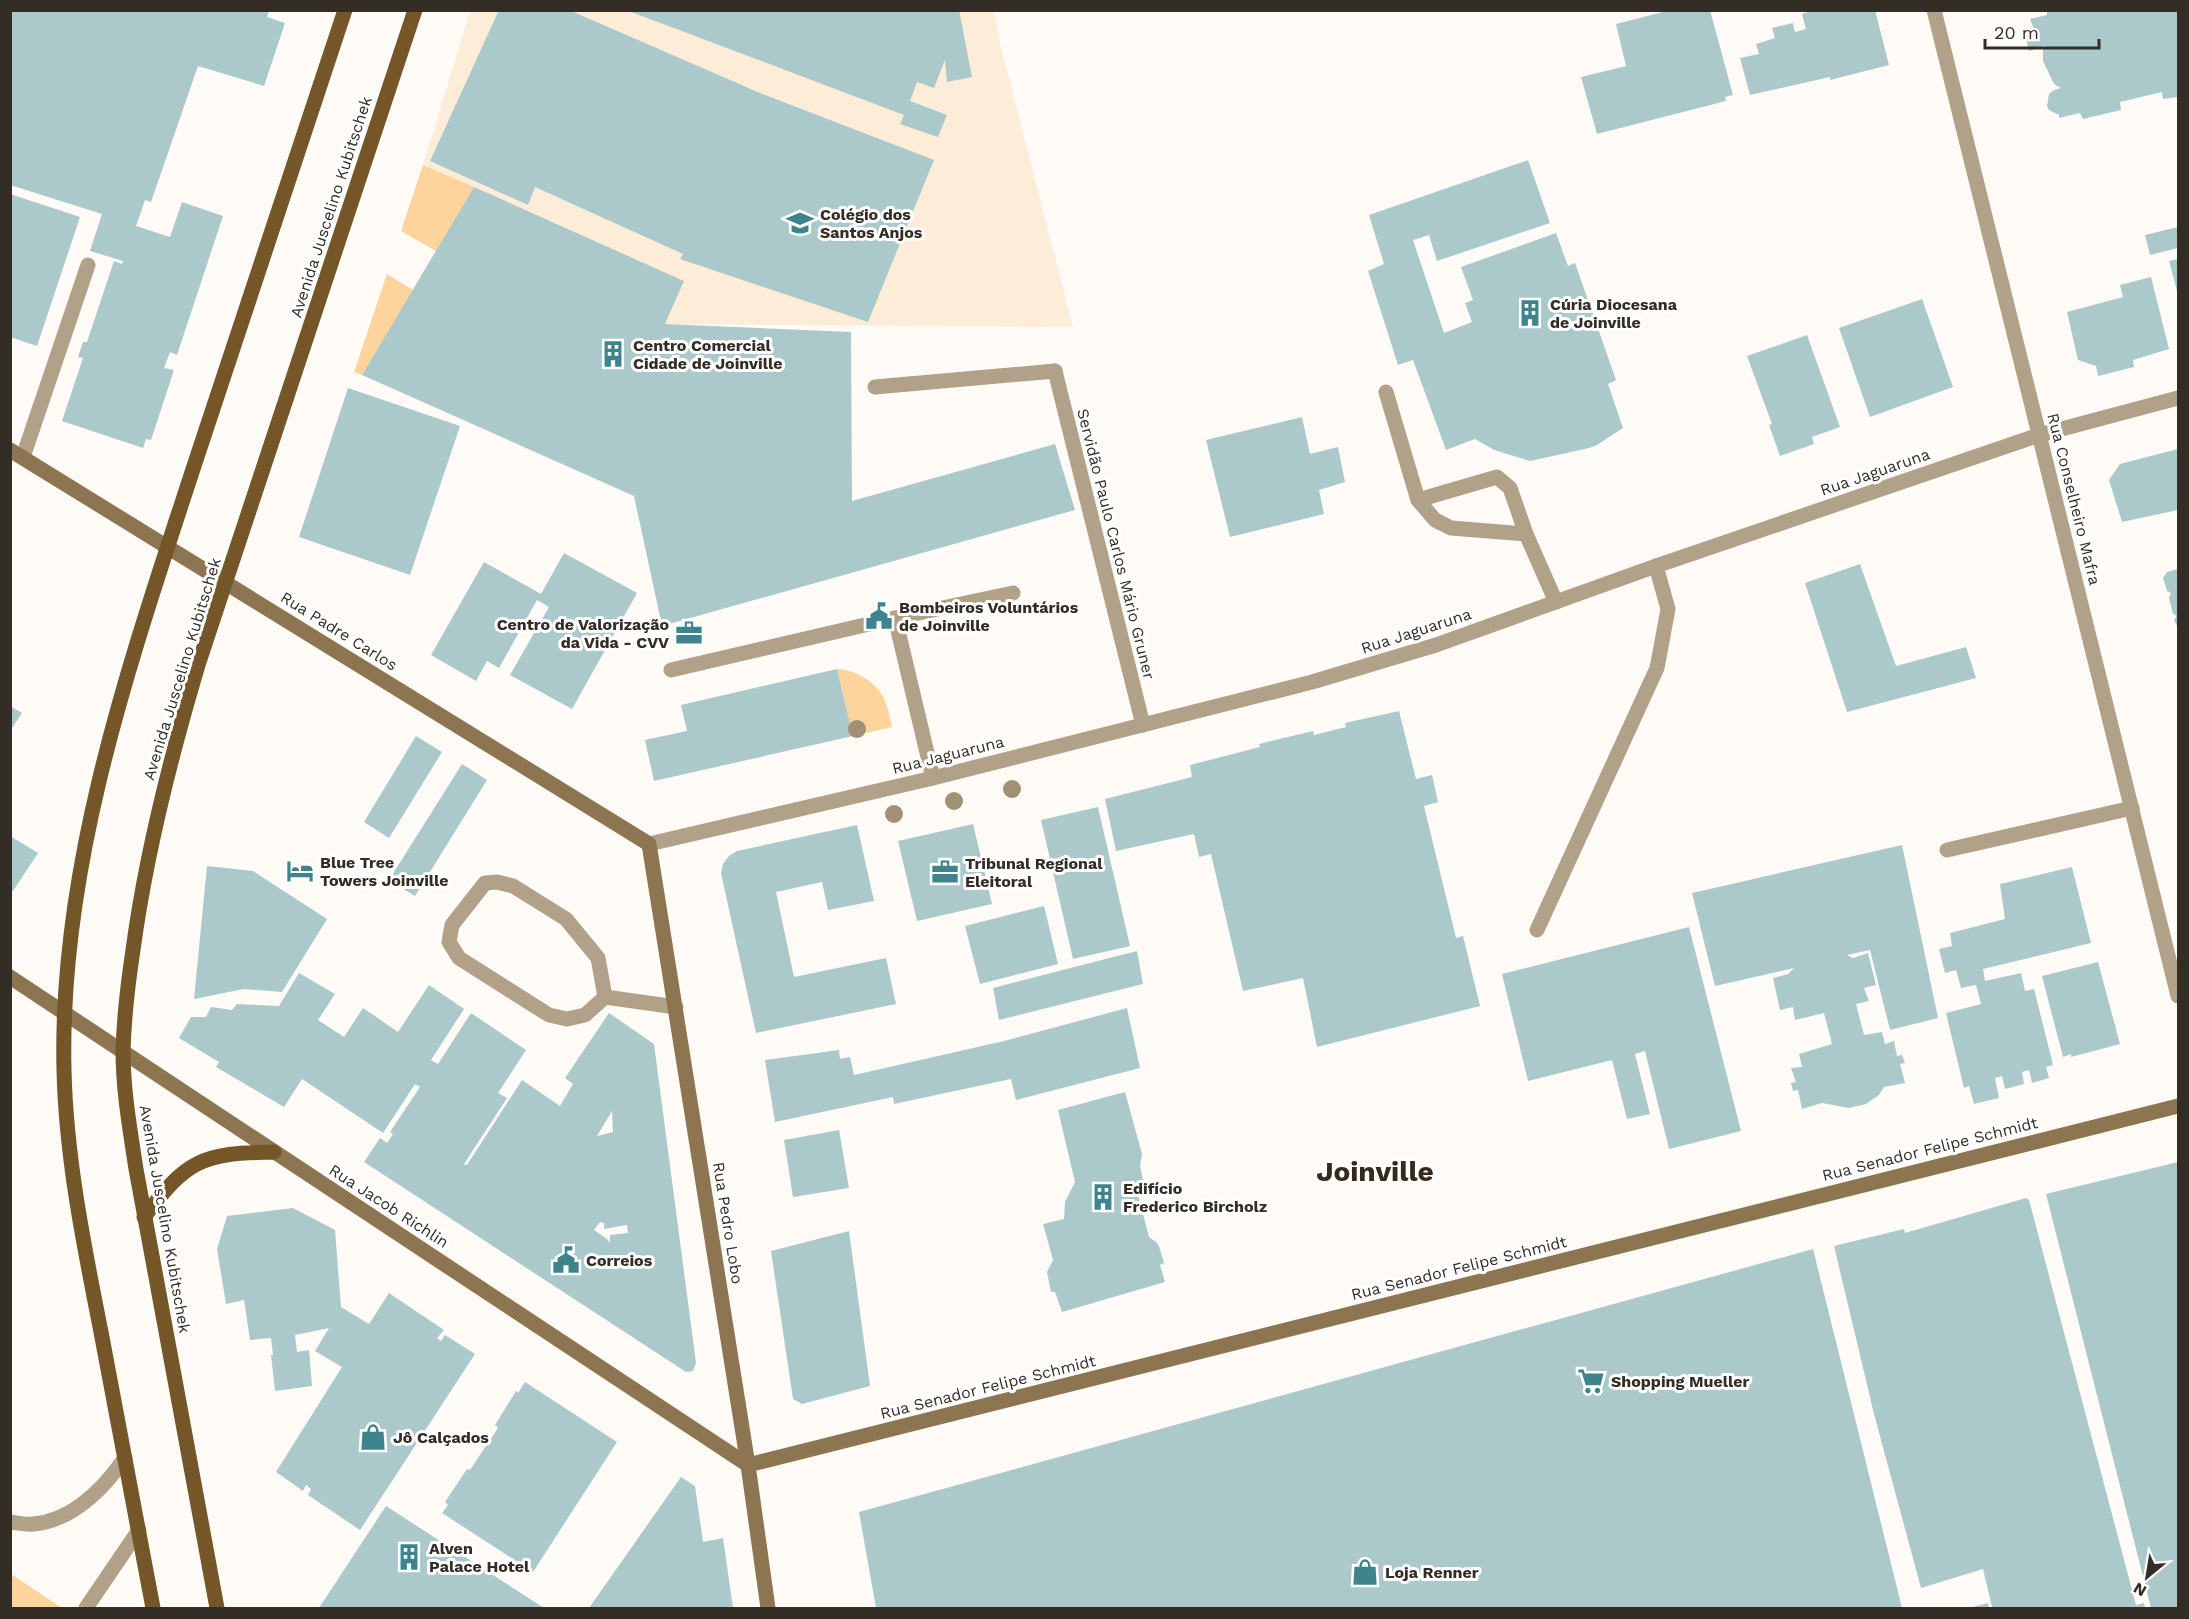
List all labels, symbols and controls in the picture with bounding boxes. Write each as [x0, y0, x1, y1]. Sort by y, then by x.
scale bar [1985, 12, 2099, 50]
text: 20 m [1994, 22, 2039, 43]
street label: Avenida Juscelino Kubitschek [286, 94, 376, 320]
place label: Colégio dos Santos Anjos [820, 205, 923, 242]
school or university icon: Colégio dos Santos Anjos [785, 208, 815, 238]
place label: Cúria Diocesana de Joinville [1550, 295, 1678, 332]
building icon: Cúria Diocesana de Joinville [1515, 298, 1545, 328]
place label: Centro Comercial Cidade de Joinville [633, 336, 782, 373]
building icon: Centro Comercial Cidade de Joinville [598, 339, 628, 369]
street label: Servidão Paulo Carlos Mário Gruner [1073, 407, 1159, 682]
street label: Rua Conselheiro Mafra [2043, 411, 2105, 587]
street label: Rua Jaguaruna [1818, 444, 1932, 500]
street label: Avenida Juscelino Kubitschek [139, 555, 225, 783]
street label: Rua Padre Carlos [277, 587, 401, 675]
place label: Bombeiros Voluntários de Joinville [899, 598, 1079, 635]
public building icon: Bombeiros Voluntários de Joinville [864, 601, 894, 631]
street label: Rua Jaguaruna [1359, 604, 1473, 658]
place label: Centro de Valorização da Vida - CVV [497, 615, 669, 652]
office icon: Centro de Valorização da Vida - CVV [674, 618, 704, 648]
street label: Rua Jaguaruna [890, 732, 1006, 778]
place label: Blue Tree Towers Joinville [320, 853, 449, 890]
place label: Tribunal Regional Eleitoral [965, 854, 1103, 891]
hotel icon: Blue Tree Towers Joinville [285, 856, 315, 886]
office icon: Tribunal Regional Eleitoral [930, 857, 960, 887]
street label: Avenida Juscelino Kubitschek [136, 1103, 194, 1335]
street label: Rua Senador Felipe Schmidt [1820, 1113, 2040, 1185]
district label: Joinville [1316, 1155, 1434, 1188]
street label: Rua Jacob Richlin [326, 1160, 452, 1252]
street label: Rua Pedro Lobo [709, 1161, 747, 1285]
place label: Edifício Frederico Bircholz [1123, 1179, 1267, 1216]
building icon: Edifício Frederico Bircholz [1088, 1182, 1118, 1212]
street label: Rua Senador Felipe Schmidt [1349, 1232, 1569, 1304]
public building icon: Correios [551, 1245, 581, 1275]
place label: Correios [586, 1251, 653, 1270]
street label: Rua Senador Felipe Schmidt [878, 1351, 1098, 1423]
supermarket icon: Shopping Mueller [1576, 1366, 1606, 1396]
place label: Shopping Mueller [1611, 1372, 1749, 1391]
shop icon: Jô Calçados [358, 1422, 388, 1452]
place label: Jô Calçados [393, 1428, 489, 1447]
place label: Alven Palace Hotel [429, 1539, 530, 1576]
building icon: Alven Palace Hotel [394, 1542, 424, 1572]
north arrow [2117, 1547, 2177, 1607]
shop icon: Loja Renner [1350, 1557, 1380, 1587]
place label: Loja Renner [1385, 1563, 1479, 1582]
text: N [2130, 1578, 2150, 1601]

